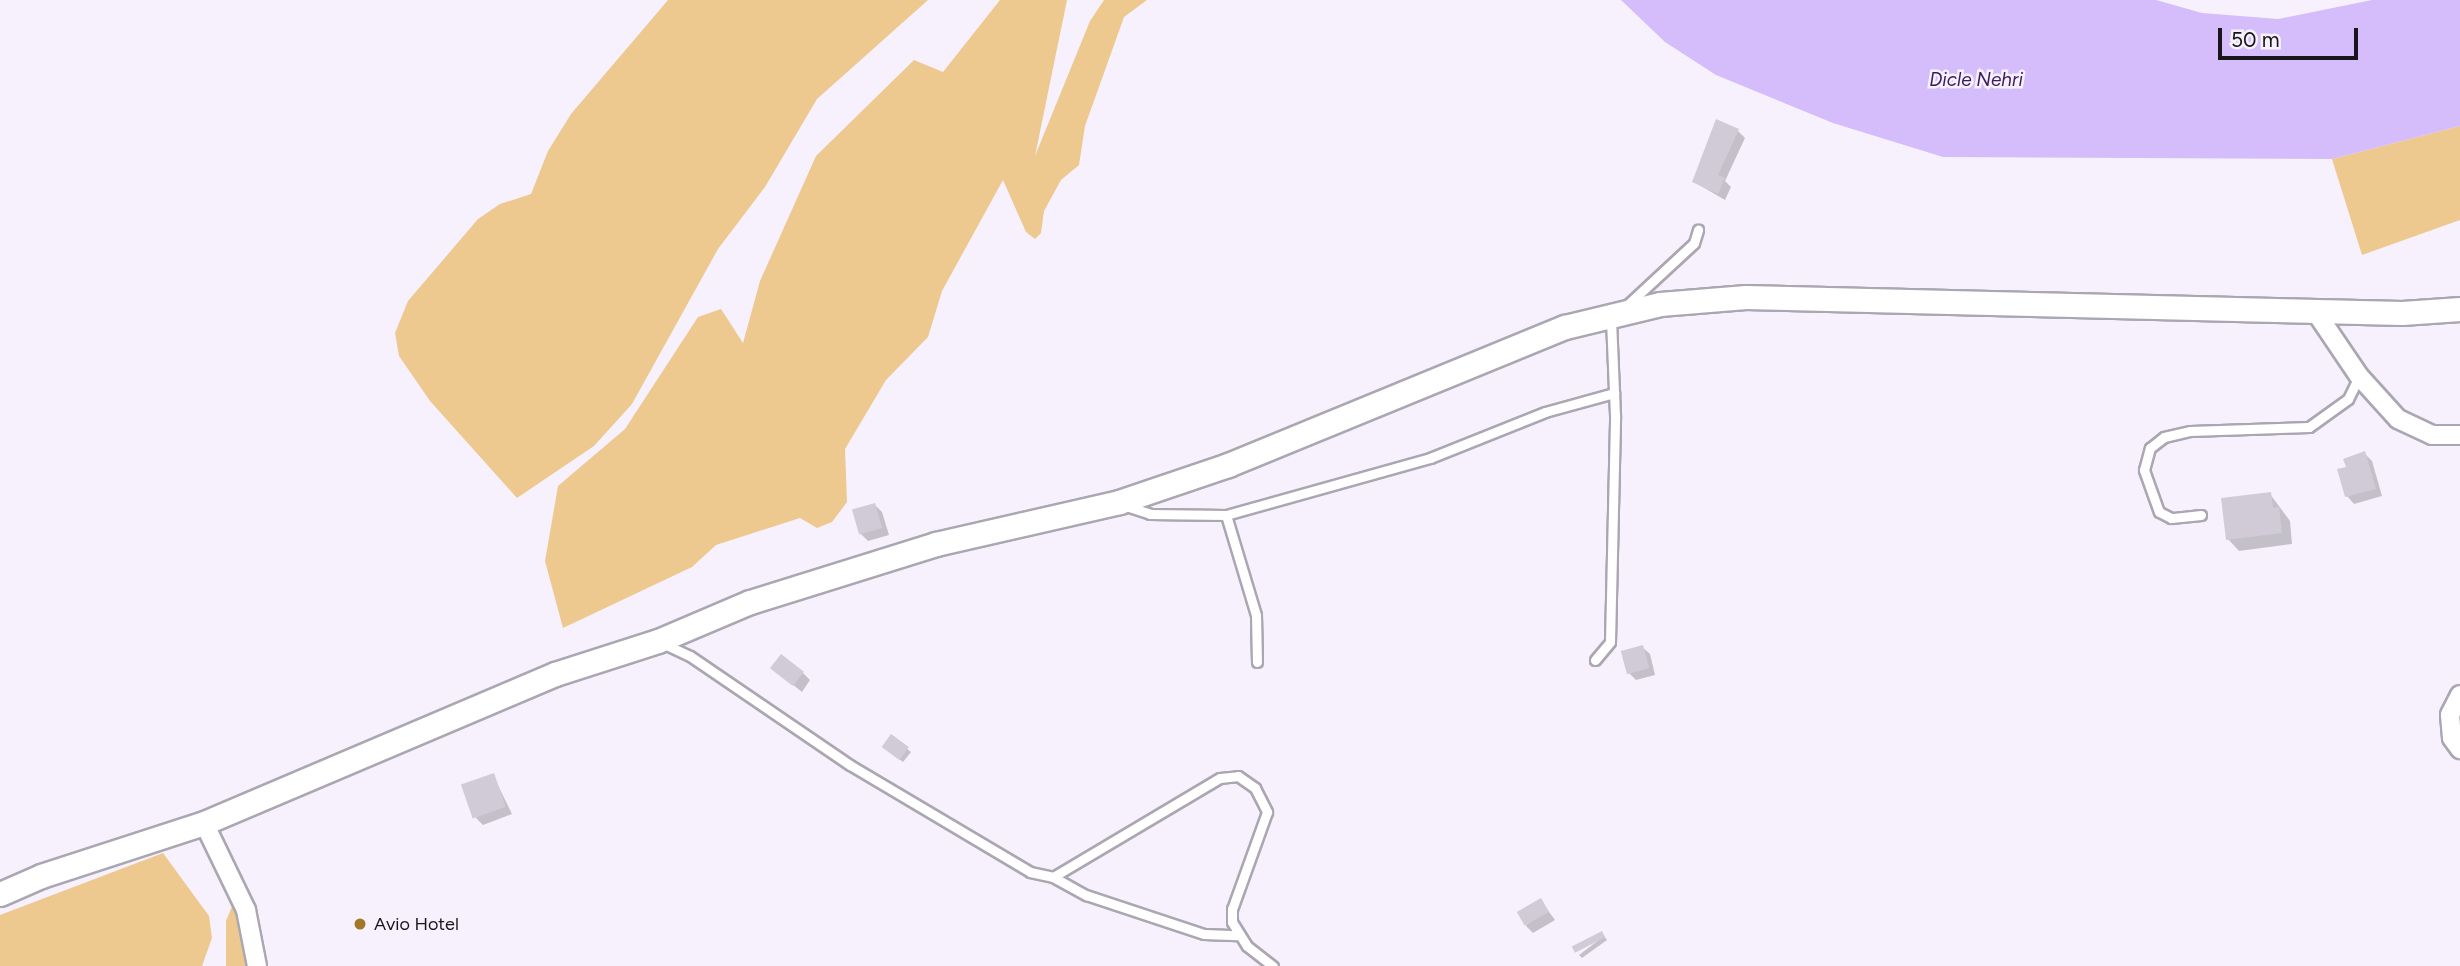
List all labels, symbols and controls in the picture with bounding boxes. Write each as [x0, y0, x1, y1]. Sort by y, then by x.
scale bar [2222, 14, 2362, 58]
text: 50 m [2231, 27, 2280, 52]
water label: Dicle Nehri [1929, 69, 2023, 91]
place label: Avio Hotel [374, 913, 459, 935]
marker: Avio Hotel [352, 916, 368, 932]

